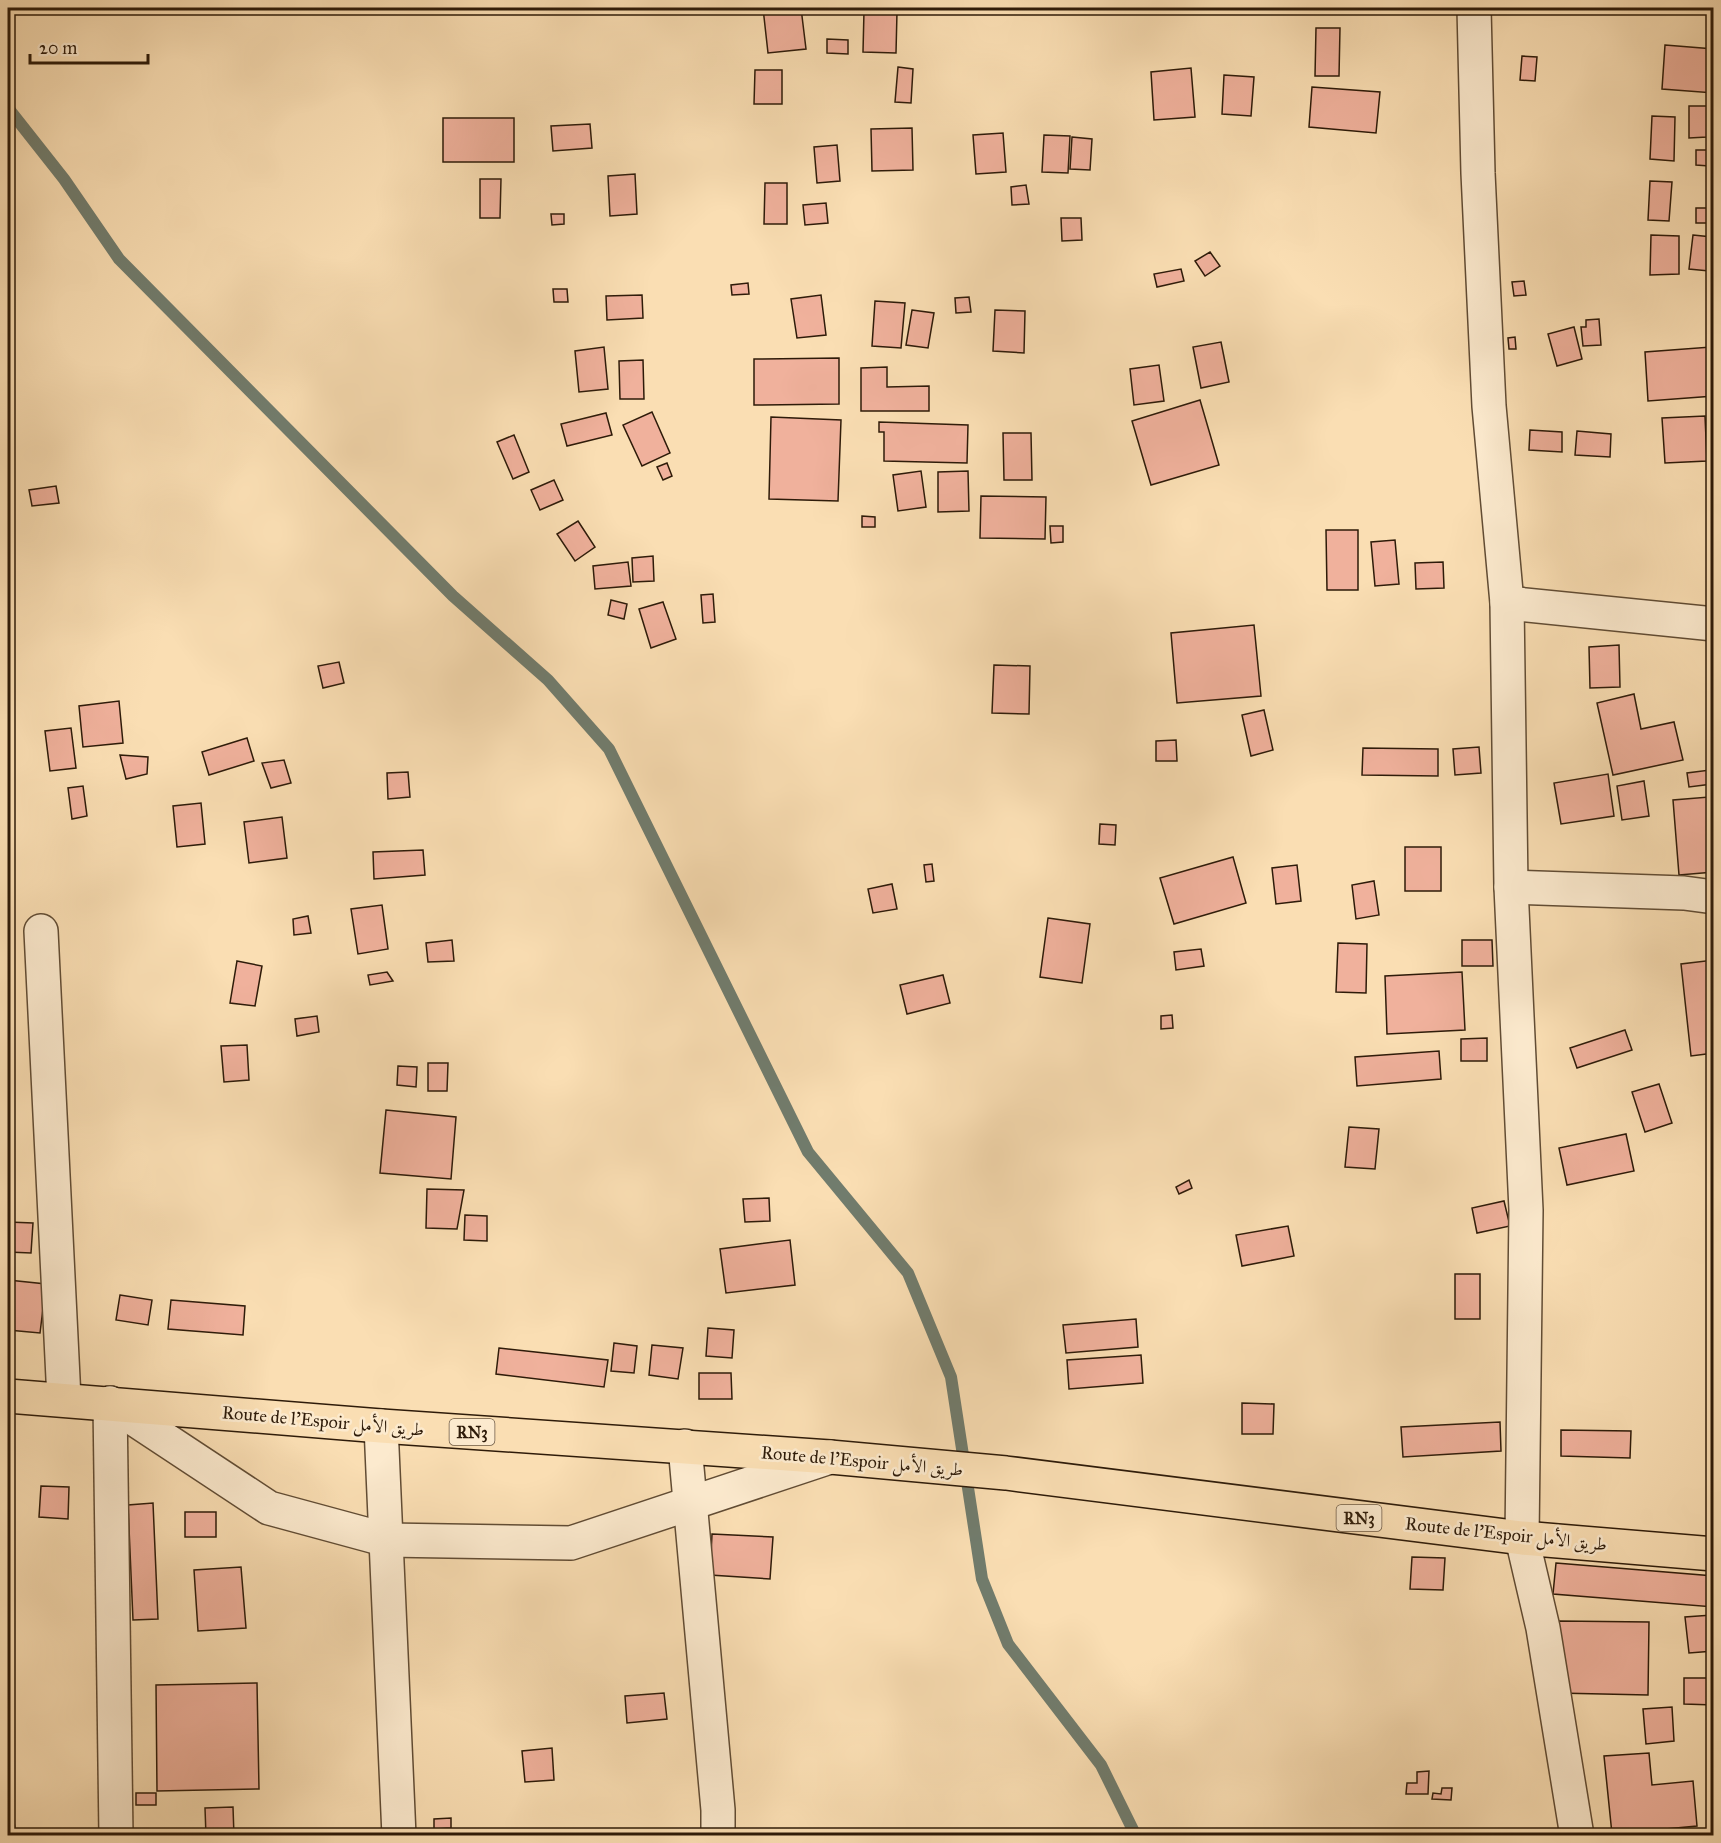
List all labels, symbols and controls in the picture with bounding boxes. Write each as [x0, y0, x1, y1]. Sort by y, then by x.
scale bar [30, 27, 148, 65]
text: 20 m [39, 37, 77, 59]
street label: Route de l’Espoir طريق الأمل [221, 1399, 425, 1443]
road number: RN3 [450, 1419, 494, 1445]
street label: Route de l’Espoir طريق الأمل [760, 1439, 964, 1483]
road number: RN3 [1336, 1505, 1382, 1531]
street label: Route de l’Espoir طريق الأمل [1404, 1510, 1608, 1558]

